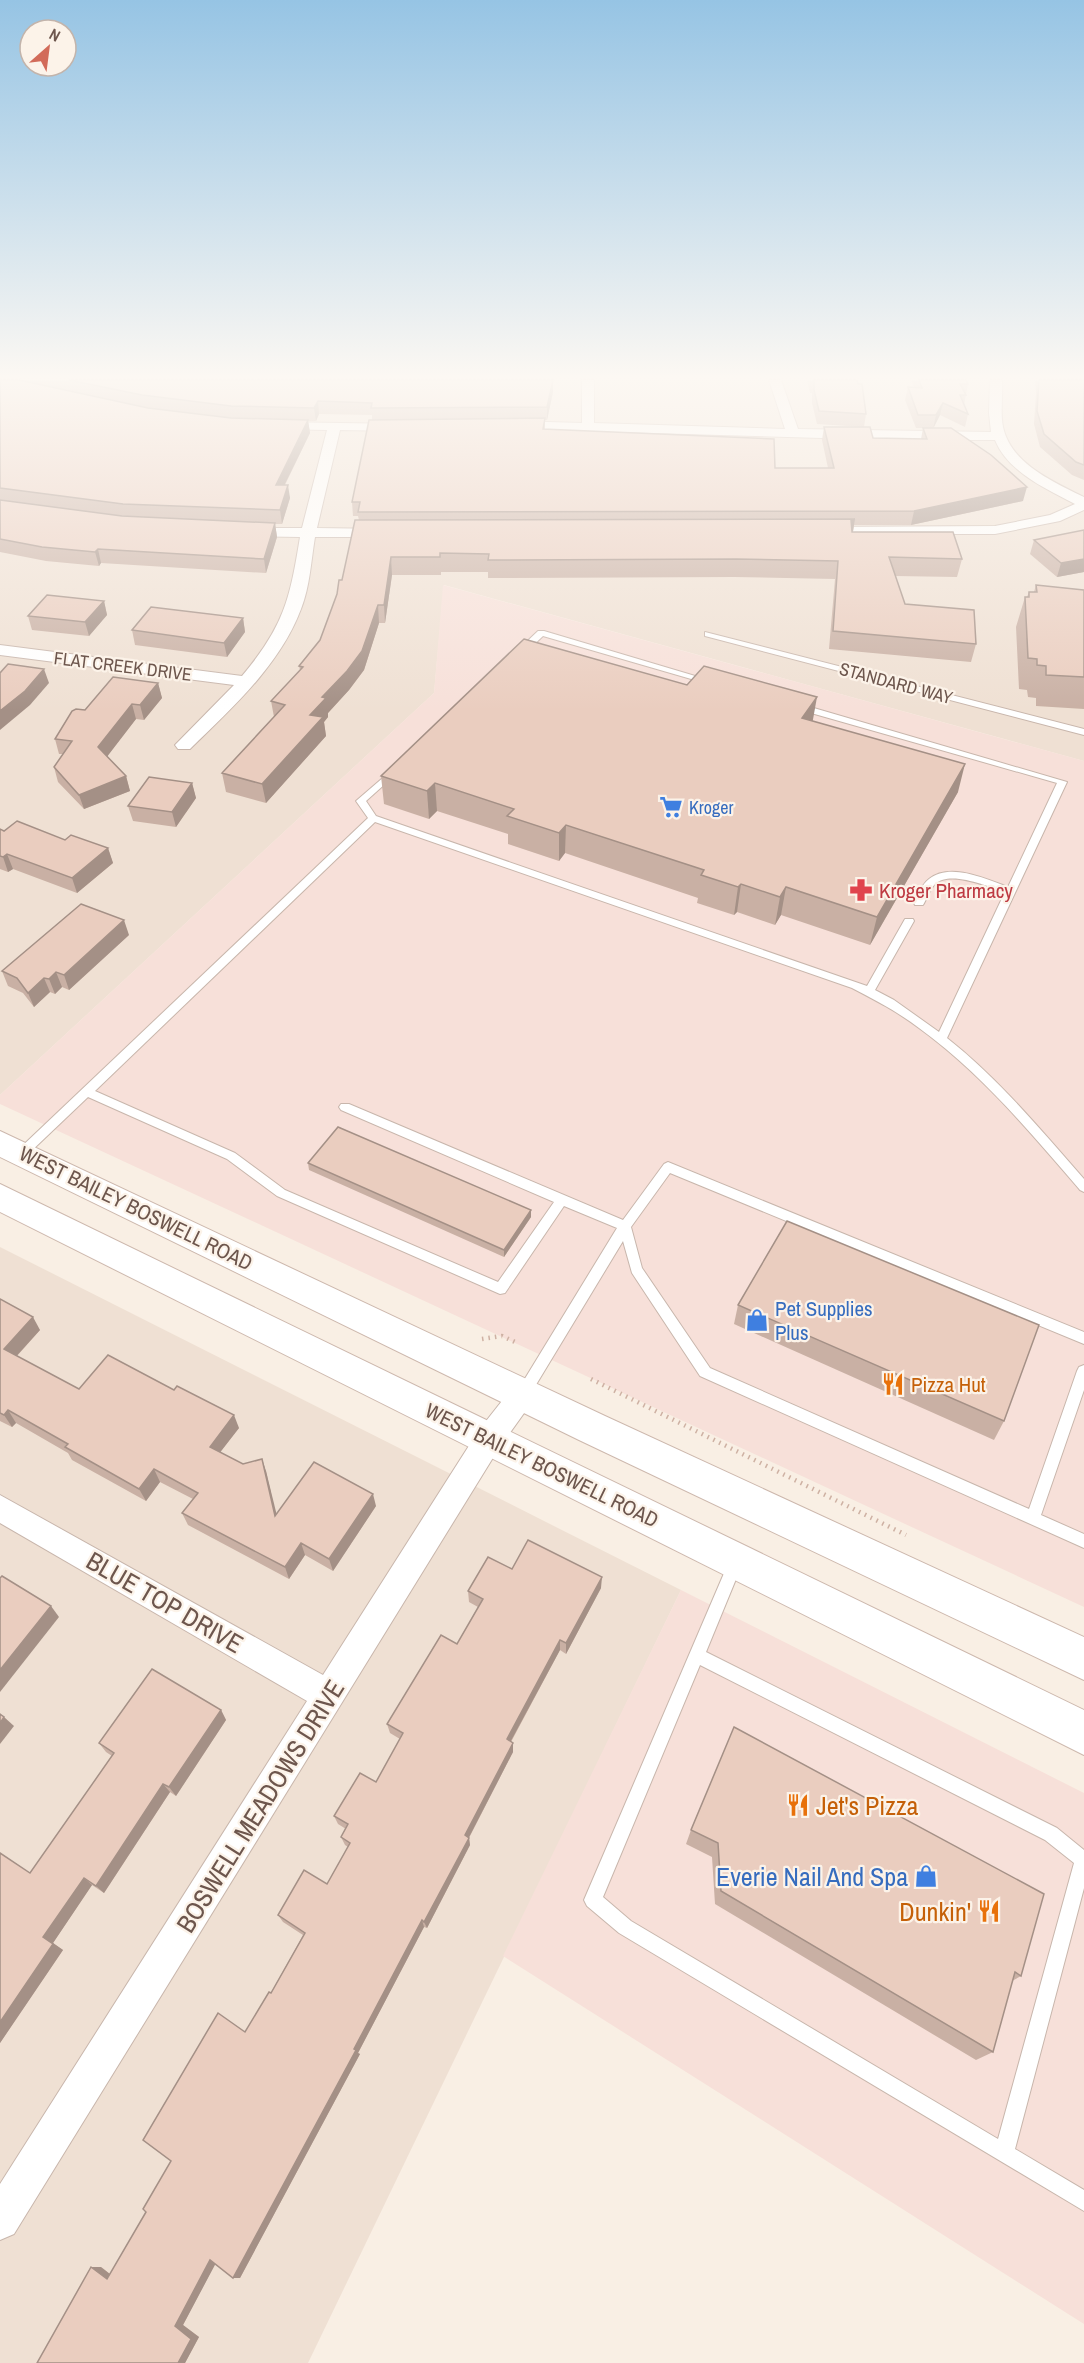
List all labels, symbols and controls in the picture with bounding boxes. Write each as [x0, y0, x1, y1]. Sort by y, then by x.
north arrow [18, 18, 78, 78]
text: N [46, 23, 64, 47]
street label: FLAT CREEK DRIVE [53, 645, 193, 687]
street label: STANDARD WAY [837, 656, 956, 710]
supermarket icon: Kroger [658, 794, 684, 820]
place label: Kroger [689, 795, 733, 820]
place label: Kroger Pharmacy [879, 876, 1013, 905]
pharmacy icon: Kroger Pharmacy [848, 877, 874, 903]
street label: WEST BAILEY BOSWELL ROAD [14, 1139, 258, 1277]
place label: Pet Supplies Plus [775, 1294, 873, 1347]
shop icon: Pet Supplies Plus [744, 1307, 770, 1333]
place label: Pizza Hut [911, 1370, 986, 1399]
restaurant icon: Pizza Hut [880, 1371, 906, 1397]
street label: WEST BAILEY BOSWELL ROAD [420, 1396, 664, 1534]
street label: BLUE TOP DRIVE [80, 1543, 250, 1661]
street label: BOSWELL MEADOWS DRIVE [168, 1673, 352, 1939]
place label: Jet's Pizza [816, 1788, 919, 1823]
restaurant icon: Jet's Pizza [785, 1792, 811, 1818]
place label: Everie Nail And Spa [716, 1859, 908, 1894]
shop icon: Everie Nail And Spa [913, 1863, 939, 1889]
place label: Dunkin' [899, 1894, 971, 1929]
restaurant icon: Dunkin' [976, 1898, 1002, 1924]

